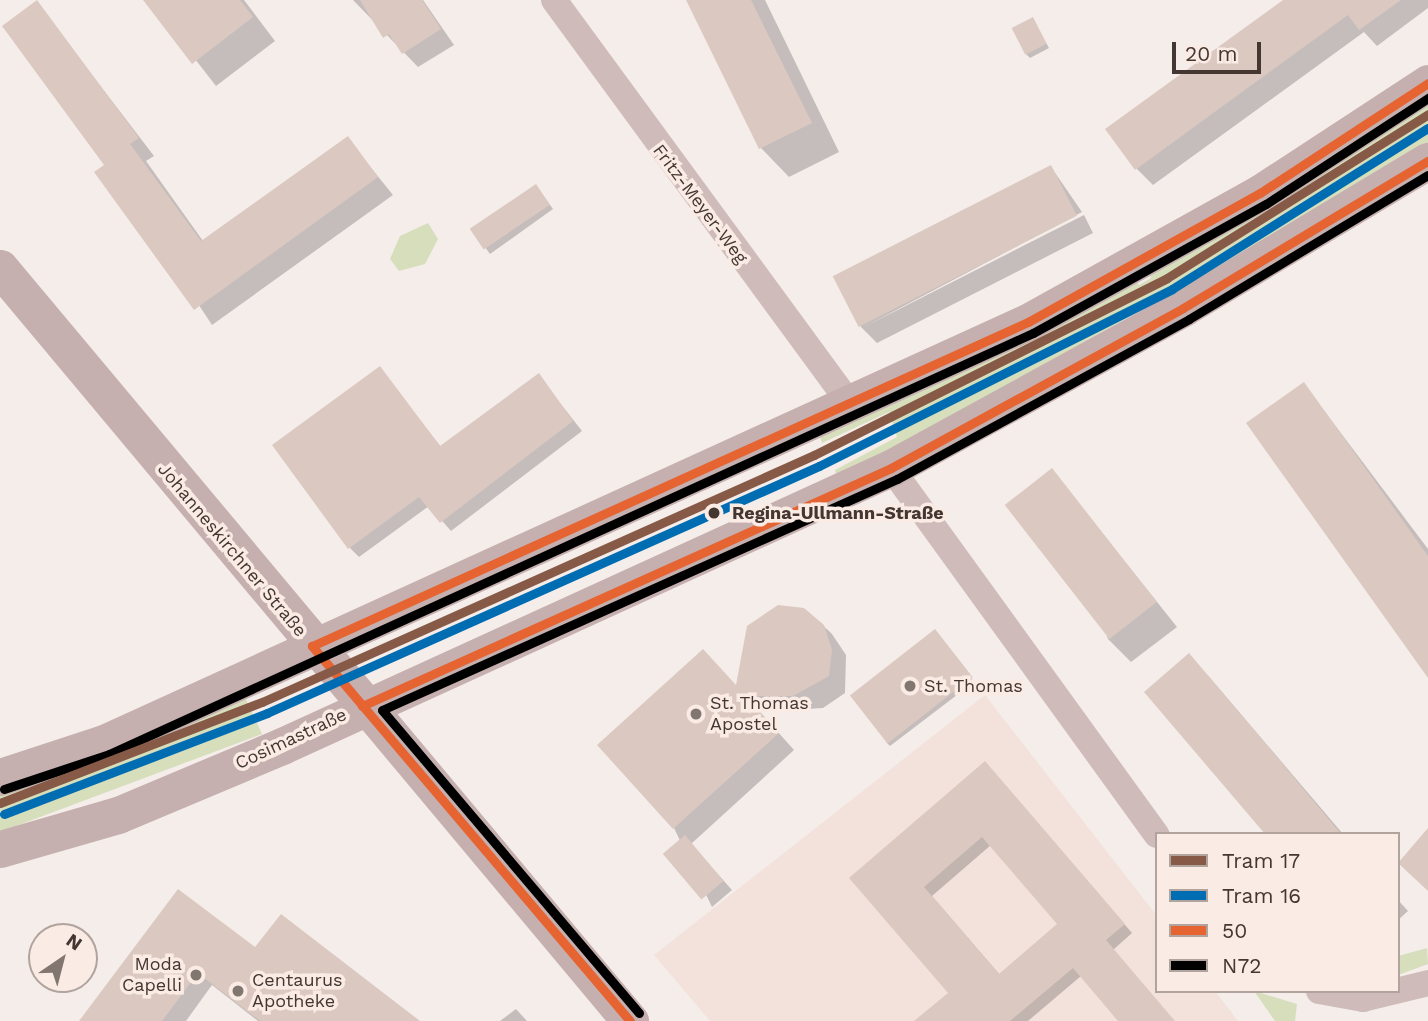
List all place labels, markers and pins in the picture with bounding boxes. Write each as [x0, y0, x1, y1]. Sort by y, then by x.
marker: Regina-Ullmann-Straße [703, 502, 725, 524]
place label: Regina-Ullmann-Straße [732, 502, 944, 524]
place label: St. Thomas [924, 675, 1023, 697]
marker: St. Thomas [902, 678, 918, 694]
place label: St. Thomas Apostel [710, 693, 809, 736]
marker: St. Thomas Apostel [688, 706, 704, 722]
place label: Moda Capelli [122, 954, 182, 996]
marker: Moda Capelli [188, 967, 204, 983]
place label: Centaurus Apotheke [252, 970, 343, 1012]
marker: Centaurus Apotheke [230, 983, 246, 999]

